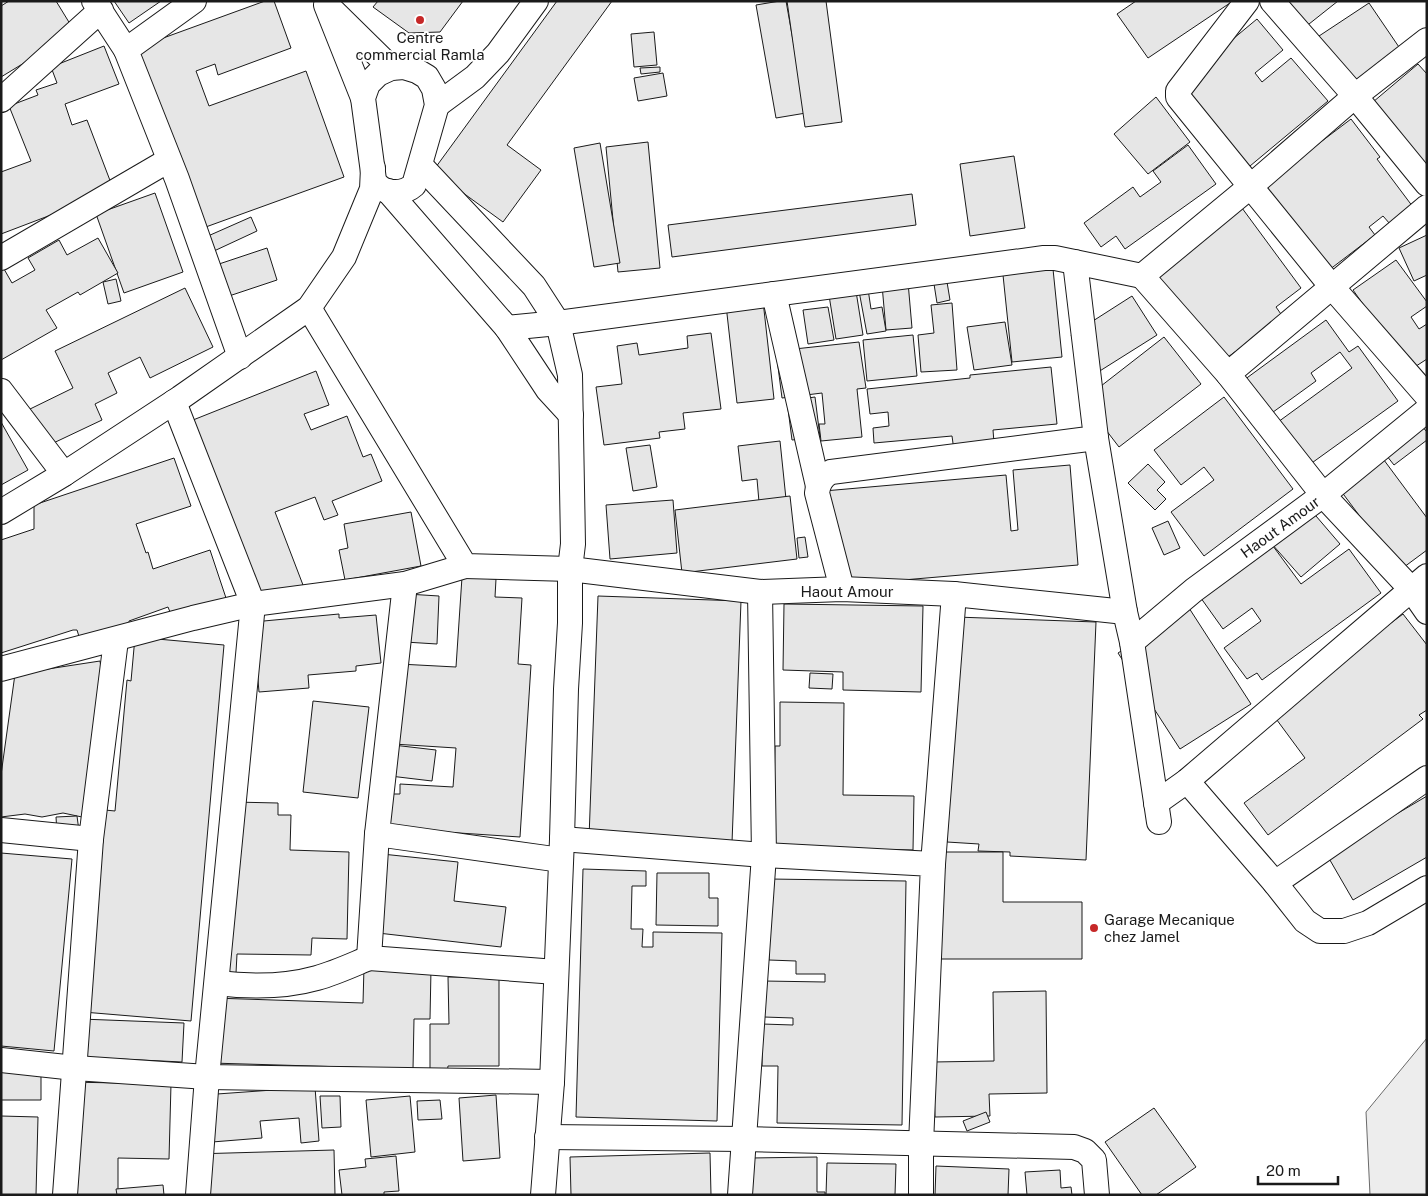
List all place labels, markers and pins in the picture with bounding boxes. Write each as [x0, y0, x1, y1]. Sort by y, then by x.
marker: Centre commercial Ramla [414, 14, 426, 26]
place label: Centre commercial Ramla [355, 29, 485, 63]
place label: Garage Mecanique chez Jamel [1104, 911, 1235, 945]
marker: Garage Mecanique chez Jamel [1088, 922, 1100, 934]

